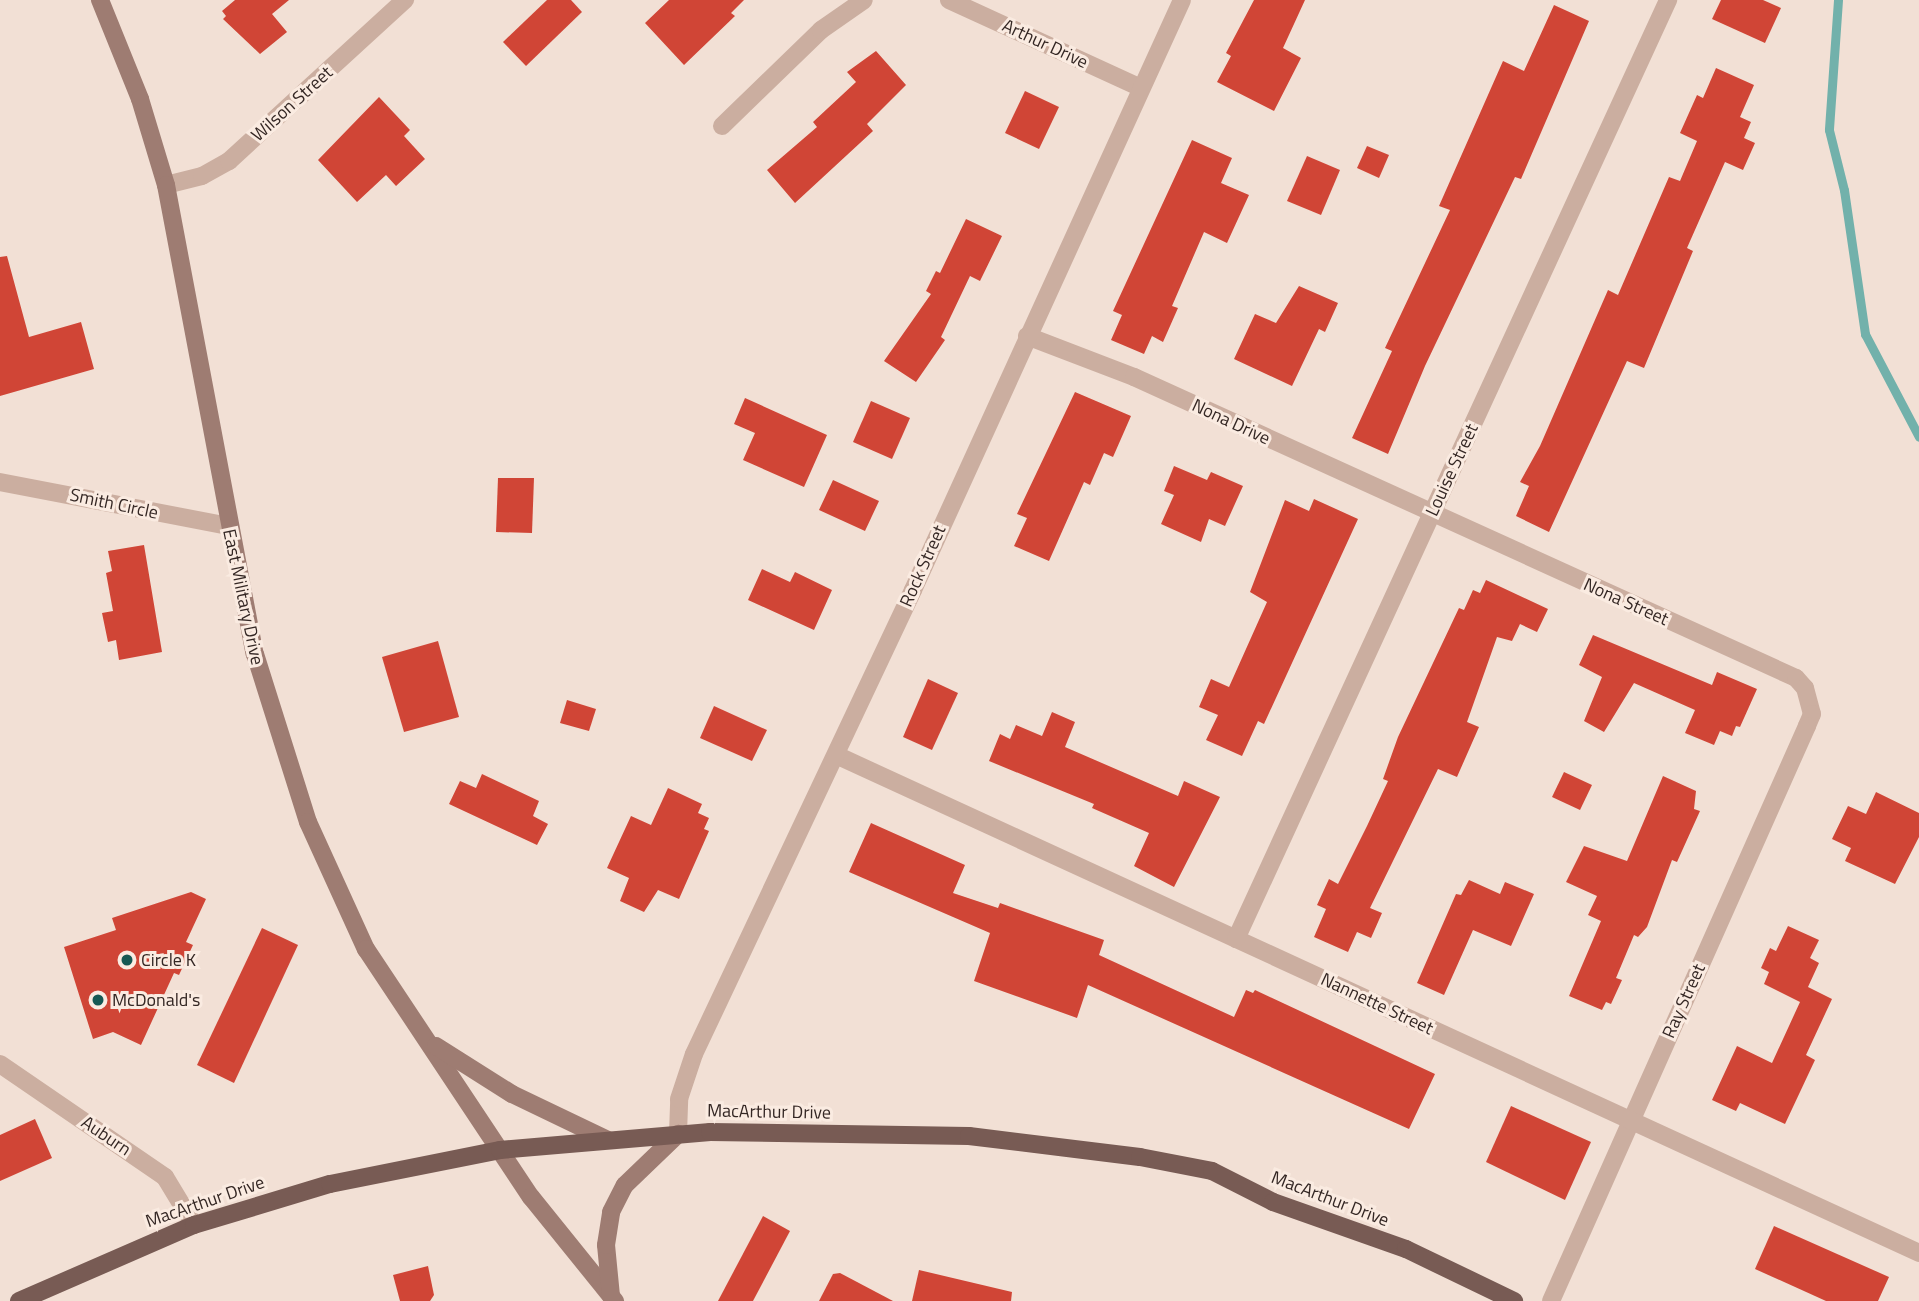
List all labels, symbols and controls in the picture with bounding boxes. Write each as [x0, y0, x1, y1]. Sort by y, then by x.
street label: Arthur Drive [999, 15, 1091, 73]
street label: Wilson Street [247, 62, 337, 146]
street label: Nona Drive [1189, 395, 1273, 449]
street label: Louise Street [1421, 420, 1483, 520]
street label: Smith Circle [68, 484, 160, 524]
street label: Rock Street [895, 522, 951, 610]
street label: East Military Drive [218, 527, 268, 667]
street label: Nona Street [1580, 574, 1672, 630]
place label: Circle K [141, 949, 196, 971]
marker: Circle K [119, 952, 135, 968]
street label: Ray Street [1658, 960, 1710, 1042]
street label: Nannette Street [1317, 969, 1437, 1039]
place label: McDonald's [112, 989, 200, 1011]
marker: McDonald's [90, 992, 106, 1008]
street label: MacArthur Drive [707, 1100, 831, 1124]
street label: Auburn [77, 1112, 135, 1160]
street label: MacArthur Drive [1268, 1167, 1392, 1231]
street label: MacArthur Drive [143, 1172, 267, 1232]

